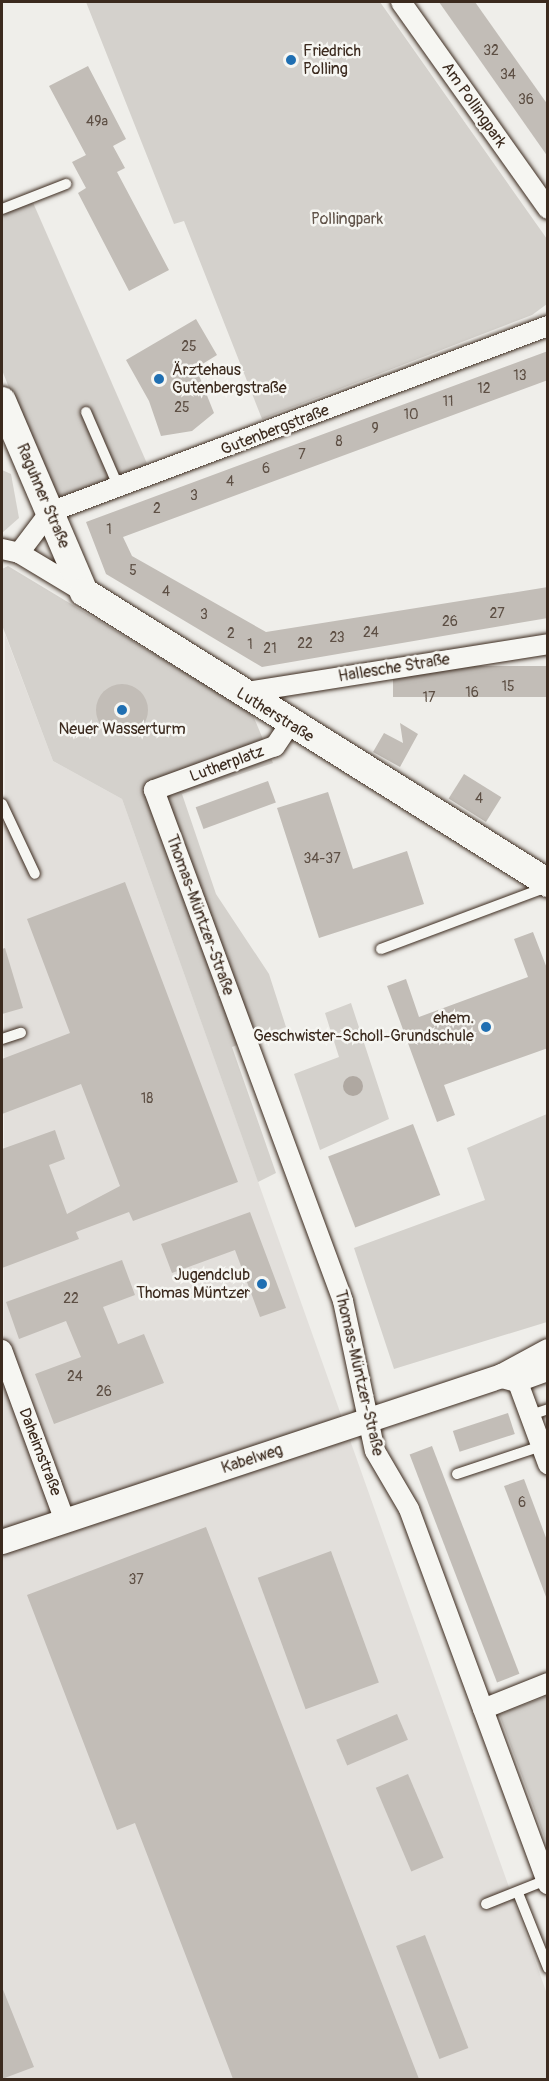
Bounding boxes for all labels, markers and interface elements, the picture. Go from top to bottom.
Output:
place label: Friedrich Polling [303,41,361,79]
house number: 32 [483,43,499,59]
marker: Friedrich Polling [284,53,298,67]
street label: Am Pollingpark [437,59,511,151]
house number: 34 [500,67,516,83]
house number: 36 [518,92,534,108]
house number: 49a [86,114,108,130]
park label: Pollingpark [311,209,383,229]
house number: 25 [181,339,197,355]
place label: Ärztehaus Gutenbergstraße [172,360,287,398]
house number: 13 [513,368,527,384]
marker: Ärztehaus Gutenbergstraße [150,370,168,388]
house number: 12 [477,381,491,397]
house number: 11 [443,394,453,410]
house number: 25 [174,400,190,416]
street label: Gutenbergstraße [218,401,332,459]
house number: 10 [403,407,419,423]
house number: 9 [371,421,379,437]
house number: 8 [335,434,343,450]
street label: Raguhner Straße [12,441,74,551]
house number: 7 [298,447,306,463]
house number: 6 [262,461,270,477]
house number: 4 [226,474,234,490]
house number: 3 [190,488,198,504]
house number: 2 [153,501,161,517]
house number: 1 [106,522,112,538]
house number: 5 [129,563,137,579]
house number: 4 [162,584,170,600]
house number: 27 [489,606,505,622]
house number: 3 [200,607,208,623]
house number: 26 [442,614,458,630]
house number: 24 [363,625,379,641]
house number: 2 [227,626,235,642]
house number: 23 [329,630,345,646]
house number: 22 [297,636,313,652]
house number: 1 [247,637,253,653]
house number: 21 [263,641,277,657]
street label: Hallesche Straße [337,650,451,686]
house number: 15 [501,679,515,695]
street label: Lutherstraße [233,684,317,746]
house number: 16 [465,685,479,701]
house number: 17 [423,690,435,706]
marker: Neuer Wasserturm [115,703,129,717]
place label: Neuer Wasserturm [58,719,186,739]
street label: Lutherplatz [187,742,267,786]
house number: 4 [475,791,483,807]
street label: Thomas-Müntzer-Straße [162,832,238,998]
house number: 34-37 [303,851,341,867]
place label: ehem. Geschwister-Scholl-Grundschule [253,1008,474,1046]
marker: ehem. Geschwister-Scholl-Grundschule [479,1020,493,1034]
house number: 18 [141,1091,153,1107]
place label: Jugendclub Thomas Müntzer [136,1265,250,1303]
marker: Jugendclub Thomas Müntzer [255,1277,269,1291]
street label: Thomas-Müntzer-Straße [331,1288,387,1458]
house number: 22 [63,1291,79,1307]
house number: 24 [67,1369,83,1385]
house number: 26 [96,1384,112,1400]
street label: Daheimstraße [14,1405,66,1499]
street label: Kabelweg [219,1440,285,1478]
house number: 6 [518,1495,526,1511]
house number: 37 [128,1572,144,1588]

